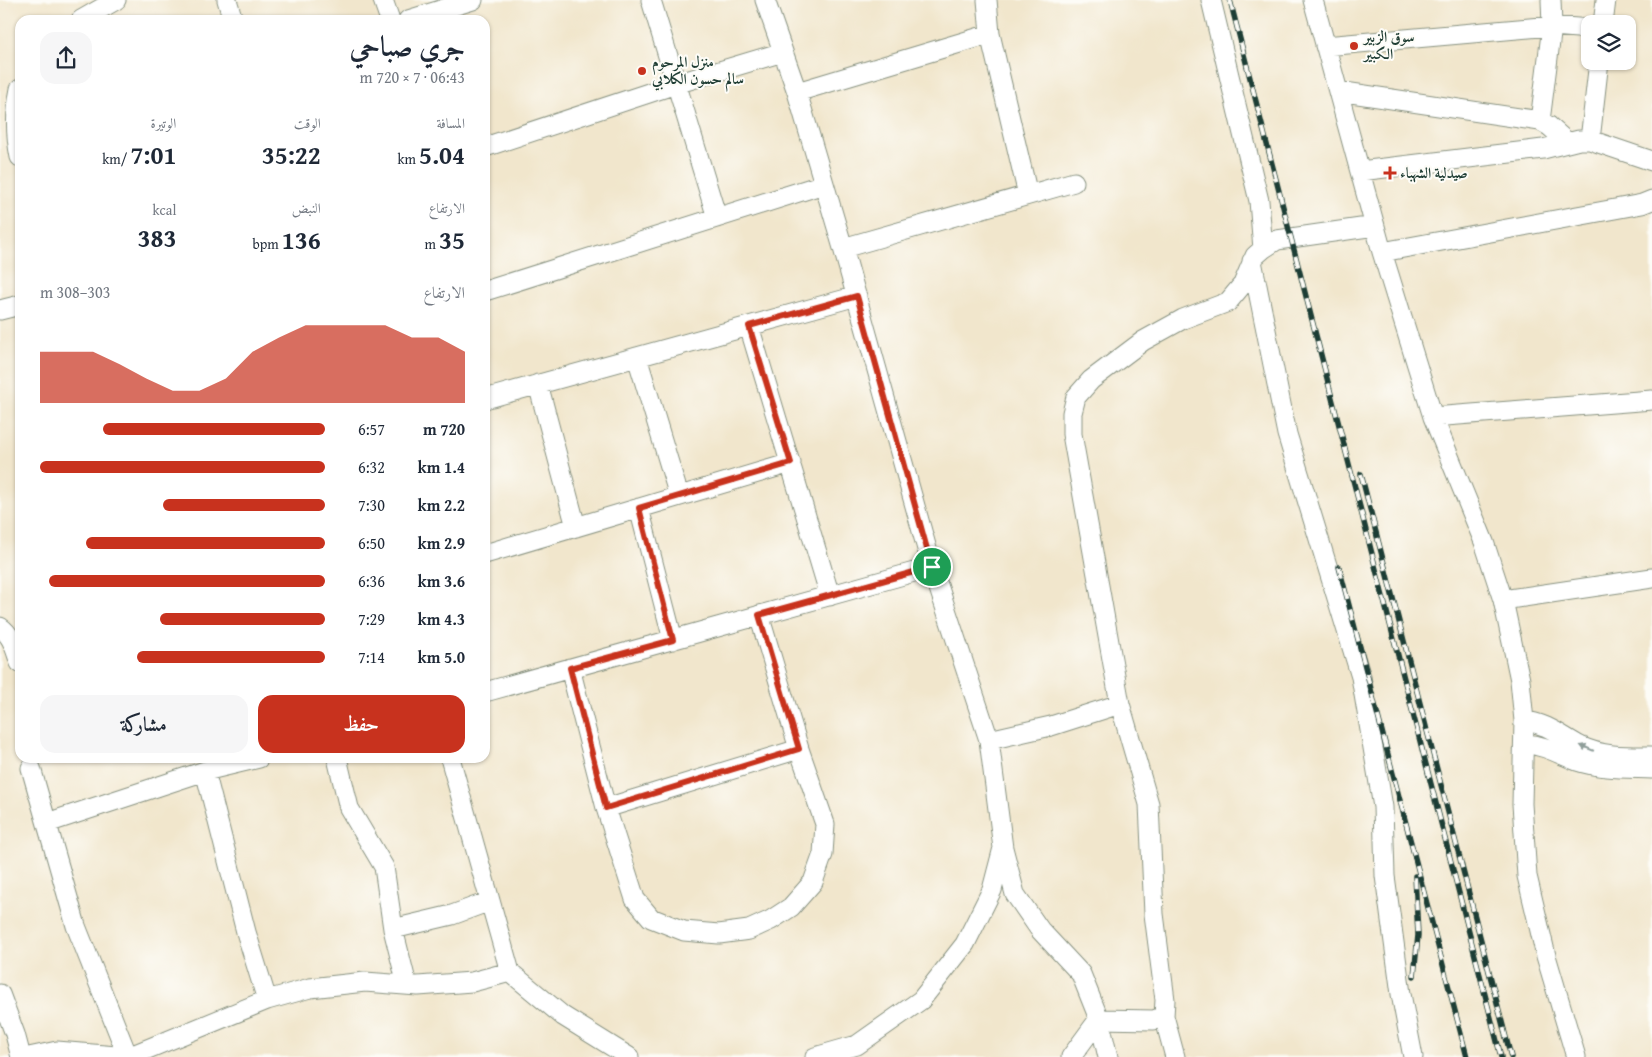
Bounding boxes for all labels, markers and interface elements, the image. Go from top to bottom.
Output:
map controls [1581,15,1636,70]
button: layers [1581,15,1636,70]
text: جري صباحي [349,25,465,66]
place label: سوق الزبير الكبير [1362,26,1415,64]
button: share [40,32,92,84]
marker: سوق الزبير الكبير [1348,40,1360,52]
place label: منزل المرحوم سالم حسون الكلابي [651,51,744,92]
text: 06:43 · 7 × 720 m [360,65,465,89]
marker: منزل المرحوم سالم حسون الكلابي [636,65,648,77]
text: الوتيرة [151,113,176,133]
text: الوقت [294,113,321,133]
text: المسافة [436,113,465,133]
text: 7:01 [130,137,176,173]
text: 35:22 [262,137,321,173]
text: 5.04 [419,137,465,173]
text: /km [102,149,130,169]
text: km [397,149,419,169]
place label: صيدلية الشهباء [1400,162,1468,183]
marker: صيدلية الشهباء [1384,167,1396,179]
text: النبض [292,198,321,218]
text: الارتفاع [429,198,465,218]
text: kcal [152,200,176,220]
text: 383 [137,220,176,256]
text: 136 [282,222,321,258]
text: 35 [439,222,465,258]
text: bpm [252,234,282,254]
text: m [425,234,439,254]
text: 303–308 m [40,280,110,304]
text: الارتفاع [423,280,465,304]
text: 6:57 [358,417,385,441]
text: 720 m [423,417,465,441]
text: 6:32 [358,455,385,479]
text: 1.4 km [418,455,465,479]
text: 7:30 [358,493,385,517]
text: 2.2 km [418,493,465,517]
text: 6:50 [358,531,385,555]
text: 2.9 km [418,531,465,555]
pin [911,546,953,588]
icon: arrive [918,553,946,581]
text: 6:36 [358,569,385,593]
text: 3.6 km [418,569,465,593]
text: 7:29 [358,607,385,631]
text: 4.3 km [418,607,465,631]
text: 7:14 [358,645,385,669]
text: 5.0 km [418,645,465,669]
button: مشاركة [40,695,248,753]
button: حفظ [258,695,465,753]
one-way arrow [1580,744,1594,752]

